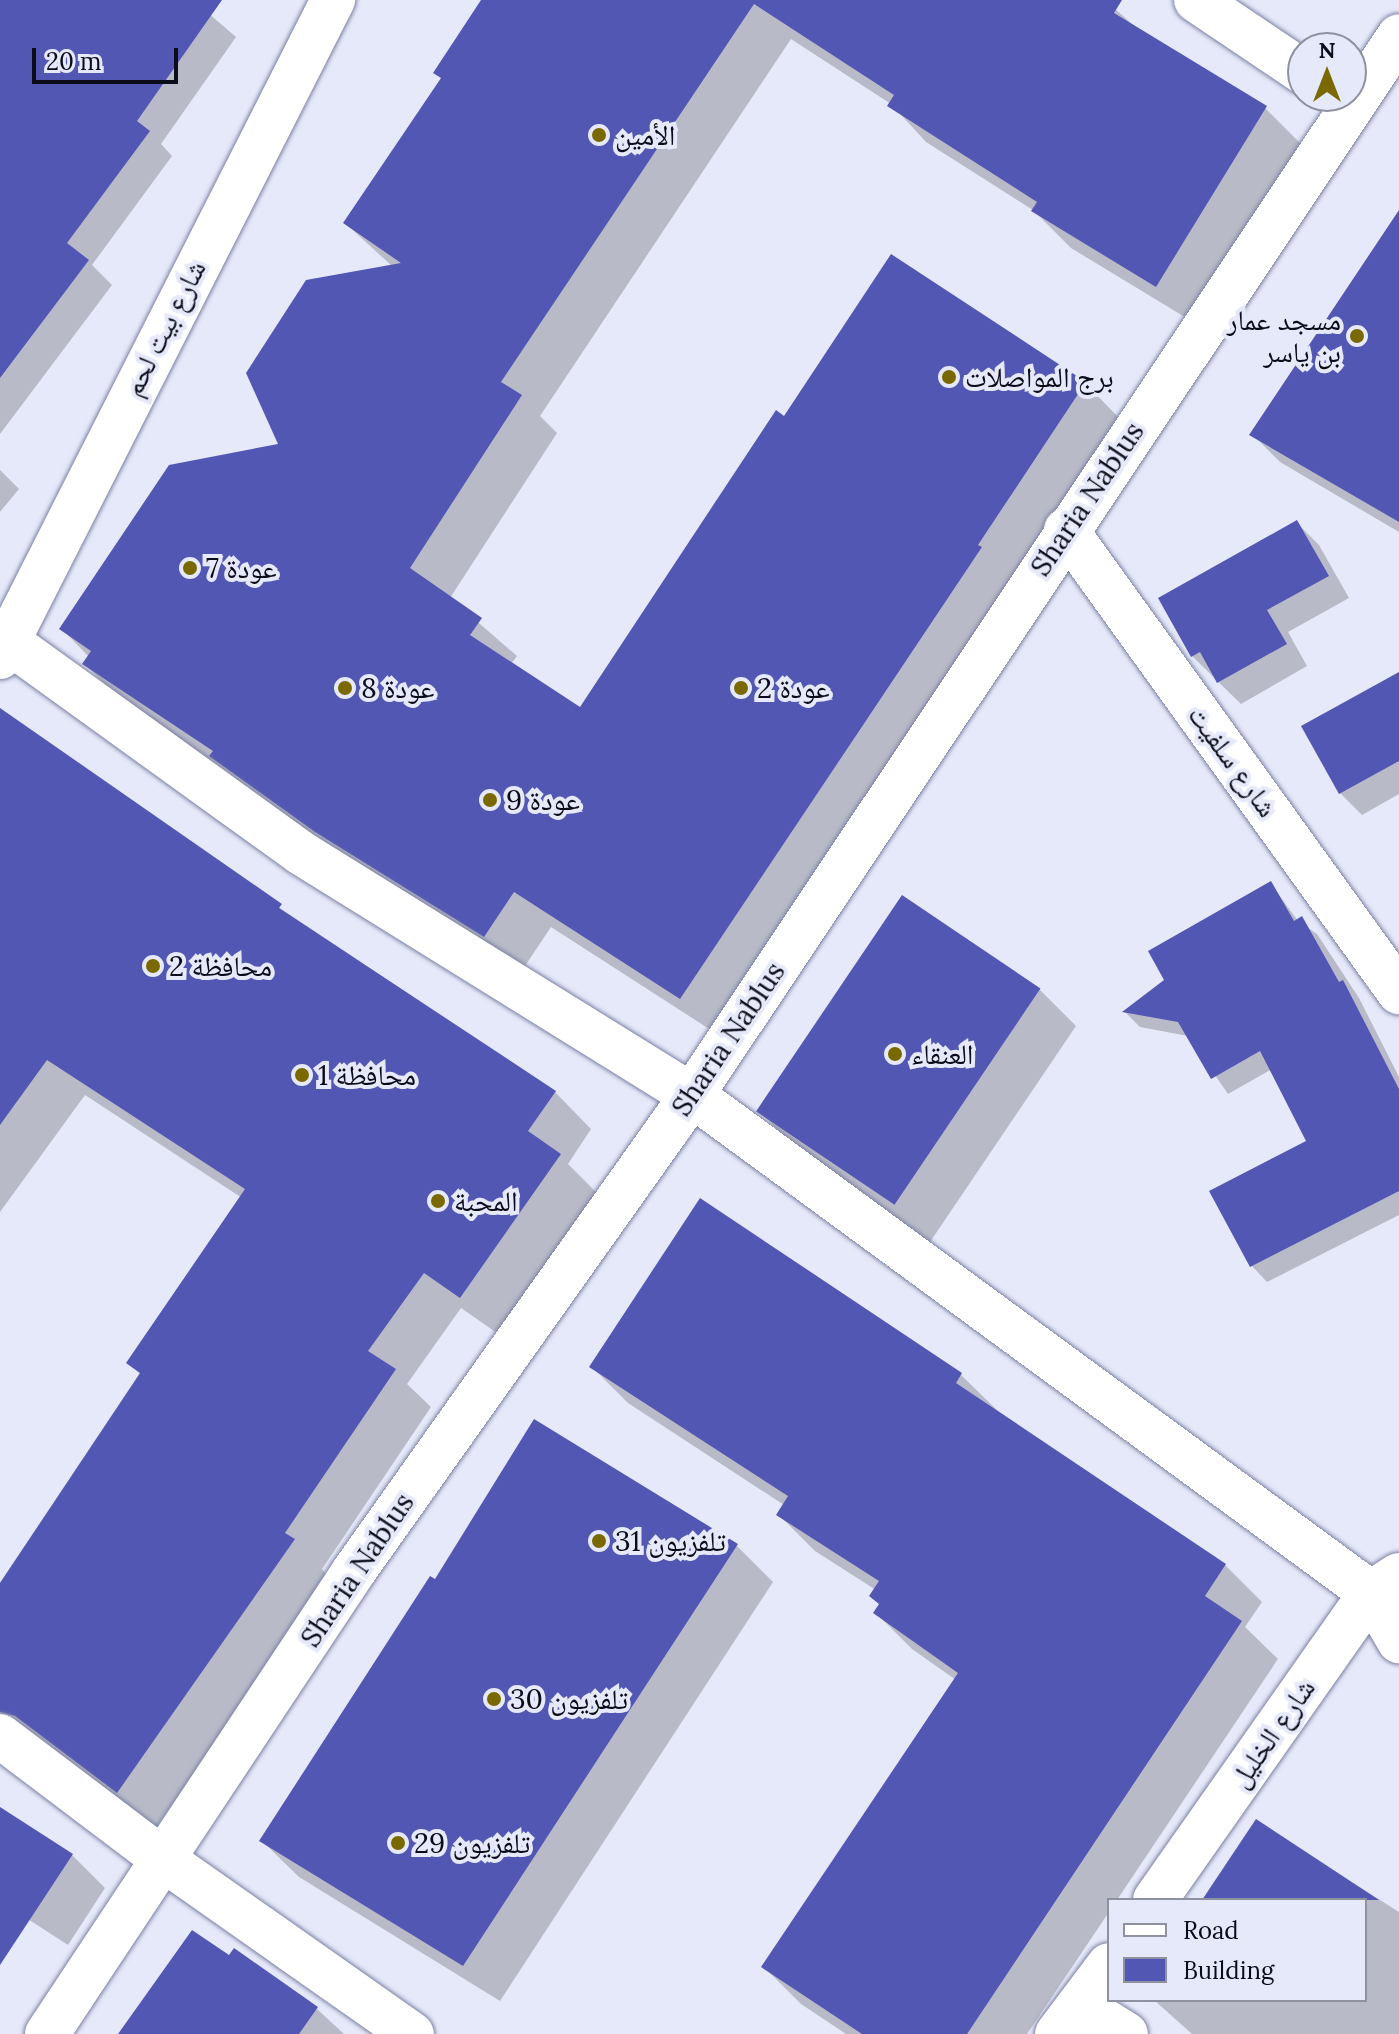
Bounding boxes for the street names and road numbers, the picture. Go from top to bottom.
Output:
street label: شارع بيت لحم [115,254,213,402]
street label: Sharia Nablus [1023,416,1151,582]
street label: شارع سلفيت [1181,699,1285,823]
street label: Sharia Nablus [664,956,792,1122]
street label: Sharia Nablus [293,1487,421,1653]
street label: شارع الخليل [1222,1672,1322,1794]

